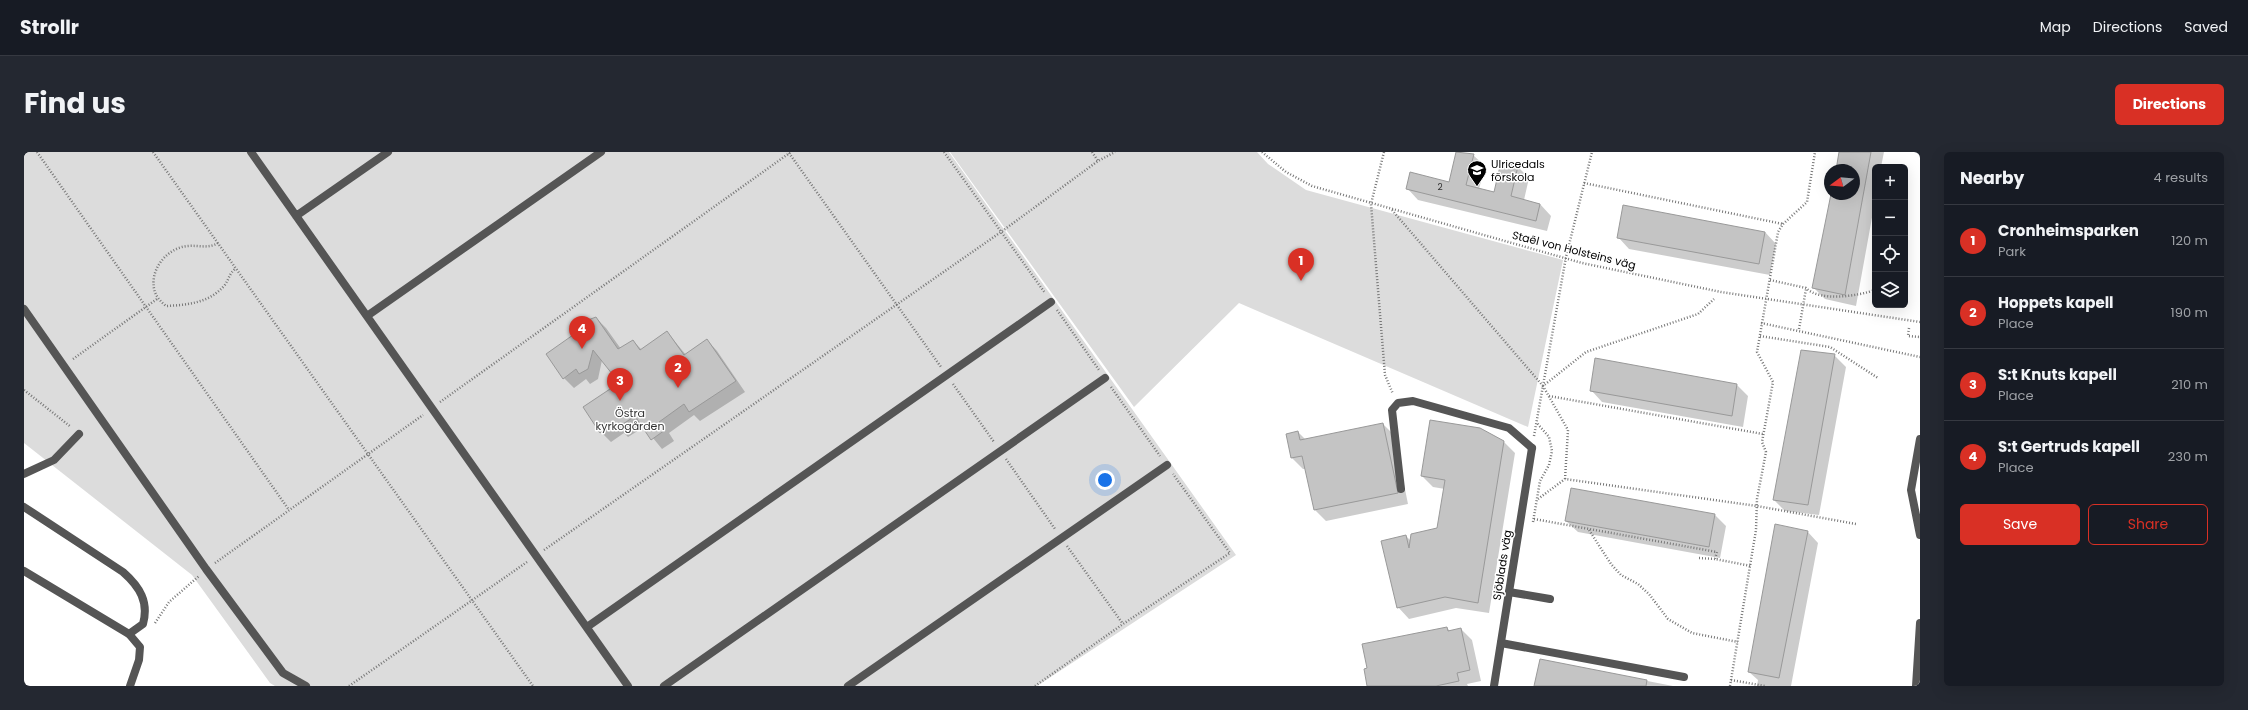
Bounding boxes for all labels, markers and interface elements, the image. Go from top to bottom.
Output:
text: Strollr [20,14,79,41]
text: Map [2040,17,2071,37]
text: Directions [2093,17,2162,37]
text: Saved [2184,17,2228,37]
text: Find us [24,84,126,123]
button: Directions [2115,84,2224,125]
place label: Ulricedals förskola [1491,156,1545,185]
school or university icon: Ulricedals förskola [1466,159,1488,187]
north arrow [1824,164,1860,200]
map controls [1872,164,1908,308]
button: + [1872,164,1908,200]
text: Nearby [1960,166,2024,190]
text: 4 results [2154,168,2208,187]
house number: 2 [1437,181,1443,193]
button: − [1872,200,1908,236]
text: Cronheimsparken [1998,220,2139,241]
street label: Staël von Holsteins väg [1510,227,1638,273]
text: 1 [1971,231,1975,250]
text: 120 m [2171,231,2208,250]
button: locate [1872,236,1908,272]
text: Park [1998,242,2026,261]
pin: 1 [1288,248,1314,281]
button: layers [1872,272,1908,308]
text: Hoppets kapell [1998,292,2114,313]
text: 2 [1969,303,1977,322]
text: 190 m [2171,303,2208,322]
text: Place [1998,314,2033,333]
pin: 4 [569,316,595,349]
pin: 2 [665,355,691,388]
text: S:t Knuts kapell [1998,364,2117,385]
pin: 3 [607,368,633,401]
text: 3 [1969,375,1977,394]
text: 210 m [2171,375,2208,394]
text: Place [1998,386,2033,405]
park label: Östra kyrkogården [596,405,664,434]
text: S:t Gertruds kapell [1998,436,2140,457]
text: 4 [1969,447,1977,466]
text: 230 m [2168,447,2208,466]
text: Place [1998,458,2033,477]
your location [1095,470,1115,490]
button: Save [1960,504,2080,545]
button: Share [2088,504,2208,545]
street label: Sjöblads väg [1489,529,1515,601]

